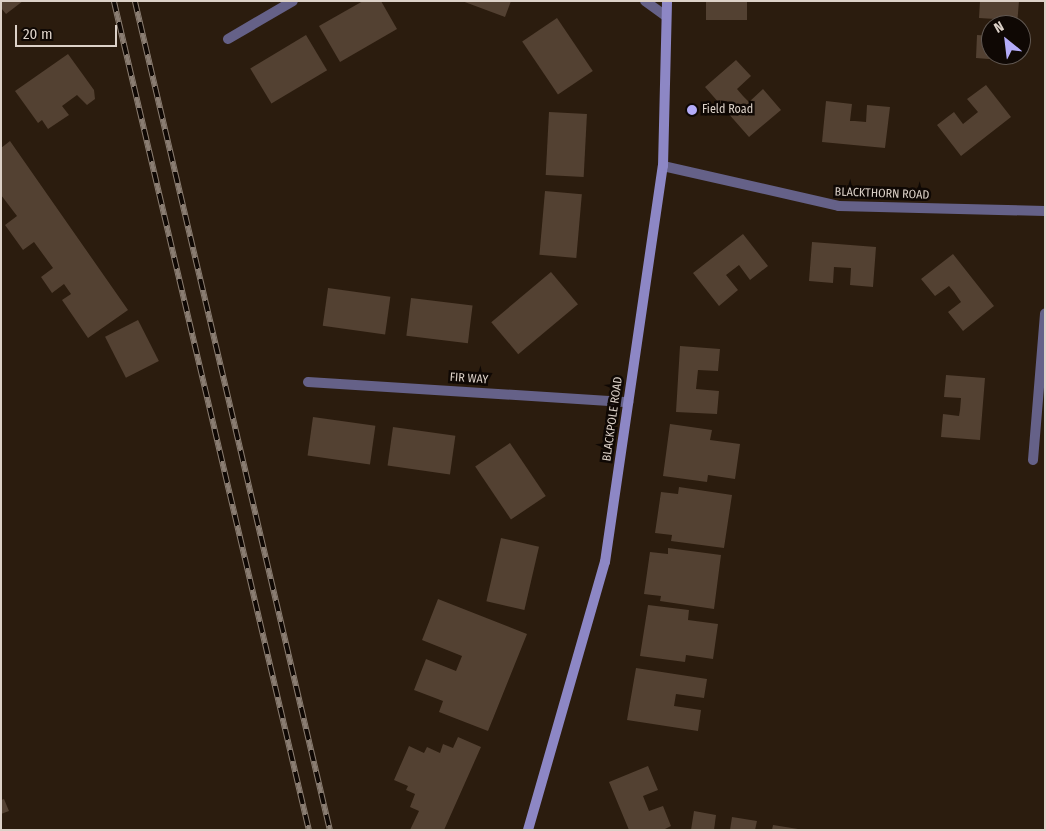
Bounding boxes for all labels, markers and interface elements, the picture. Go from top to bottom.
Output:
scale bar [18,15,120,47]
north arrow [981,15,1031,65]
text: N [991,18,1007,37]
text: 20 m [23,25,53,43]
place label: Field Road [702,103,753,117]
marker: Field Road [686,104,698,116]
street label: BLACKTHORN ROAD [834,185,930,203]
street label: FIR WAY [449,370,489,388]
street label: BLACKPOLE ROAD [600,376,626,462]

